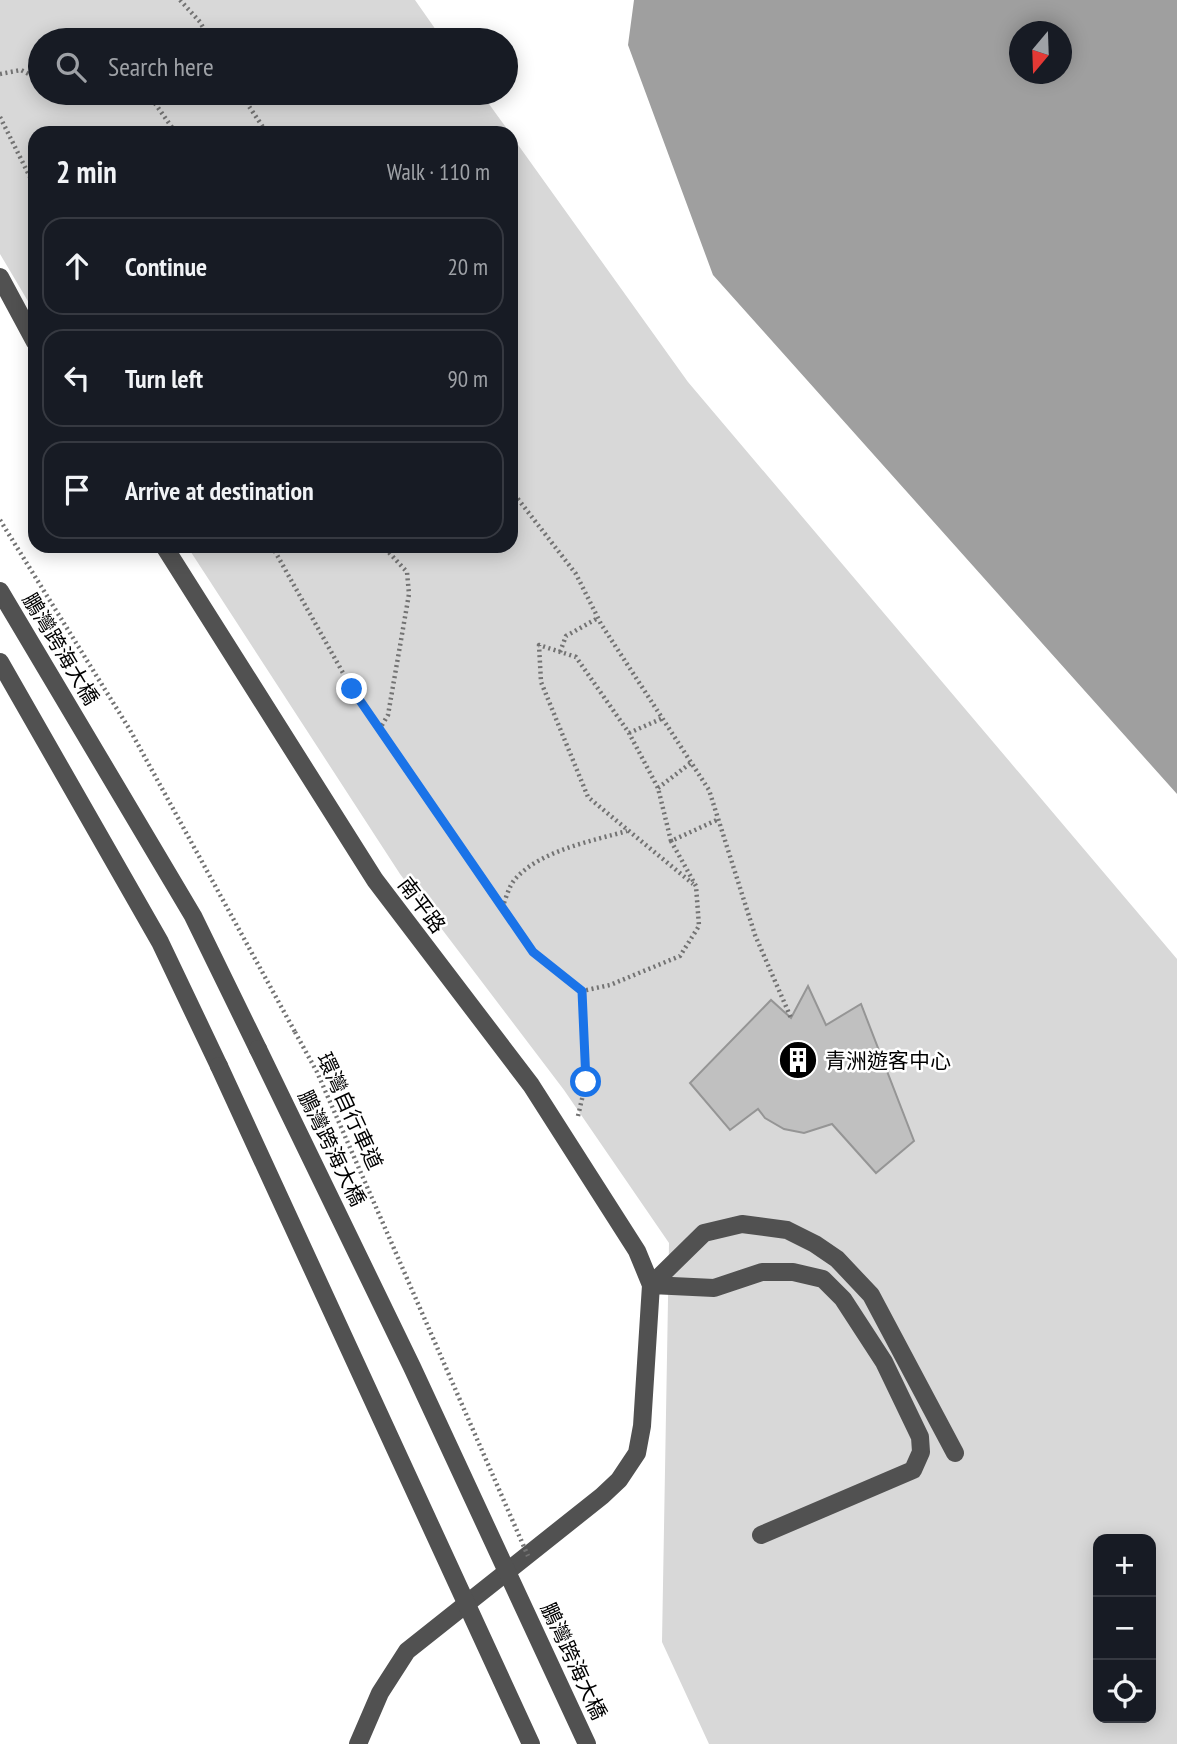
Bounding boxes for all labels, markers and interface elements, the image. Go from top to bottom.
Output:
north arrow [1009,21,1072,84]
search box [28,28,518,105]
icon: search [52,48,90,86]
text: Search here [108,50,214,83]
text: 2 min [56,152,117,191]
text: Walk · 110 m [387,157,490,186]
icon: ahead [58,247,96,285]
text: Continue [125,250,207,283]
text: 20 m [447,252,488,281]
icon: left [58,359,96,397]
text: Turn left [125,362,203,395]
text: 90 m [447,364,488,393]
icon: arrive [58,471,96,509]
text: Arrive at destination [125,474,314,507]
street label: 鵬灣跨海大橋 [17,588,105,710]
route end [336,673,367,704]
street label: 南平路 [392,872,452,938]
building icon: 青洲遊客中心 [777,1039,819,1081]
place label: 青洲遊客中心 [825,1047,951,1074]
street label: 環灣自行車道 [311,1048,389,1174]
route start [570,1066,601,1097]
street label: 鵬灣跨海大橋 [292,1085,372,1211]
map controls [1093,1534,1156,1723]
button: + [1093,1534,1156,1597]
button: − [1093,1597,1156,1660]
street label: 鵬灣跨海大橋 [535,1598,613,1724]
button: locate [1093,1660,1156,1723]

